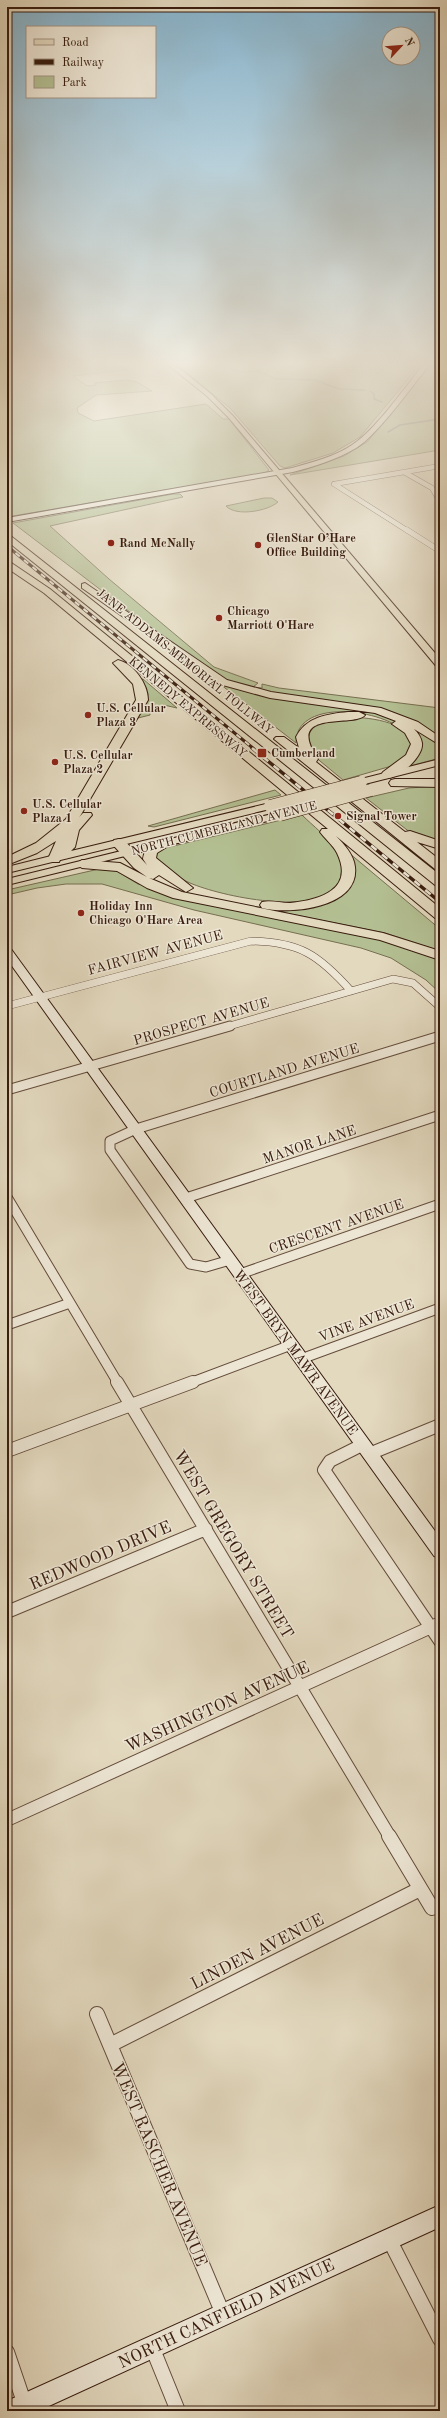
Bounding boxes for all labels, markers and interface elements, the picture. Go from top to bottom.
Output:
legend [26,26,156,98]
north arrow [381,26,421,66]
text: N [402,36,416,49]
text: Road [62,37,89,49]
text: Railway [62,57,105,69]
text: Park [62,77,87,89]
place label: GlenStar O’Hare Office Building [266,533,356,559]
marker: Rand McNally [106,538,116,548]
place label: Rand McNally [119,538,196,550]
marker: GlenStar O’Hare Office Building [253,540,263,550]
street label: JANE ADDAMS MEMORIAL TOLLWAY [94,587,275,737]
place label: Chicago Marriott O'Hare [227,606,315,632]
marker: Chicago Marriott O'Hare [214,613,224,623]
street label: KENNEDY EXPRESSWAY [126,655,249,761]
place label: U.S. Cellular Plaza 3 [96,703,166,729]
marker: U.S. Cellular Plaza 3 [83,710,93,720]
marker: Cumberland [256,747,268,759]
place label: Cumberland [271,748,336,760]
place label: U.S. Cellular Plaza 2 [63,750,133,776]
marker: U.S. Cellular Plaza 2 [50,757,60,767]
place label: U.S. Cellular Plaza 1 [32,799,102,825]
street label: NORTH CUMBERLAND AVENUE [130,800,318,858]
marker: U.S. Cellular Plaza 1 [19,806,29,816]
marker: Signal Tower [333,811,343,821]
place label: Signal Tower [346,811,417,823]
place label: Holiday Inn Chicago O'Hare Area [89,901,203,927]
marker: Holiday Inn Chicago O'Hare Area [76,908,86,918]
street label: FAIRVIEW AVENUE [86,928,224,978]
street label: PROSPECT AVENUE [132,996,271,1048]
street label: COURTLAND AVENUE [208,1042,361,1100]
street label: MANOR LANE [261,1123,358,1167]
street label: CRESCENT AVENUE [267,1197,406,1257]
street label: WEST BRYN MAWR AVENUE [231,1267,360,1438]
street label: VINE AVENUE [317,1297,416,1345]
street label: WEST GREGORY STREET [170,1448,296,1642]
street label: REDWOOD DRIVE [27,1519,174,1594]
street label: WASHINGTON AVENUE [123,1659,312,1756]
street label: LINDEN AVENUE [188,1911,327,1993]
street label: WEST RASCHER AVENUE [108,2060,209,2269]
street label: NORTH CANFIELD AVENUE [116,2257,337,2372]

